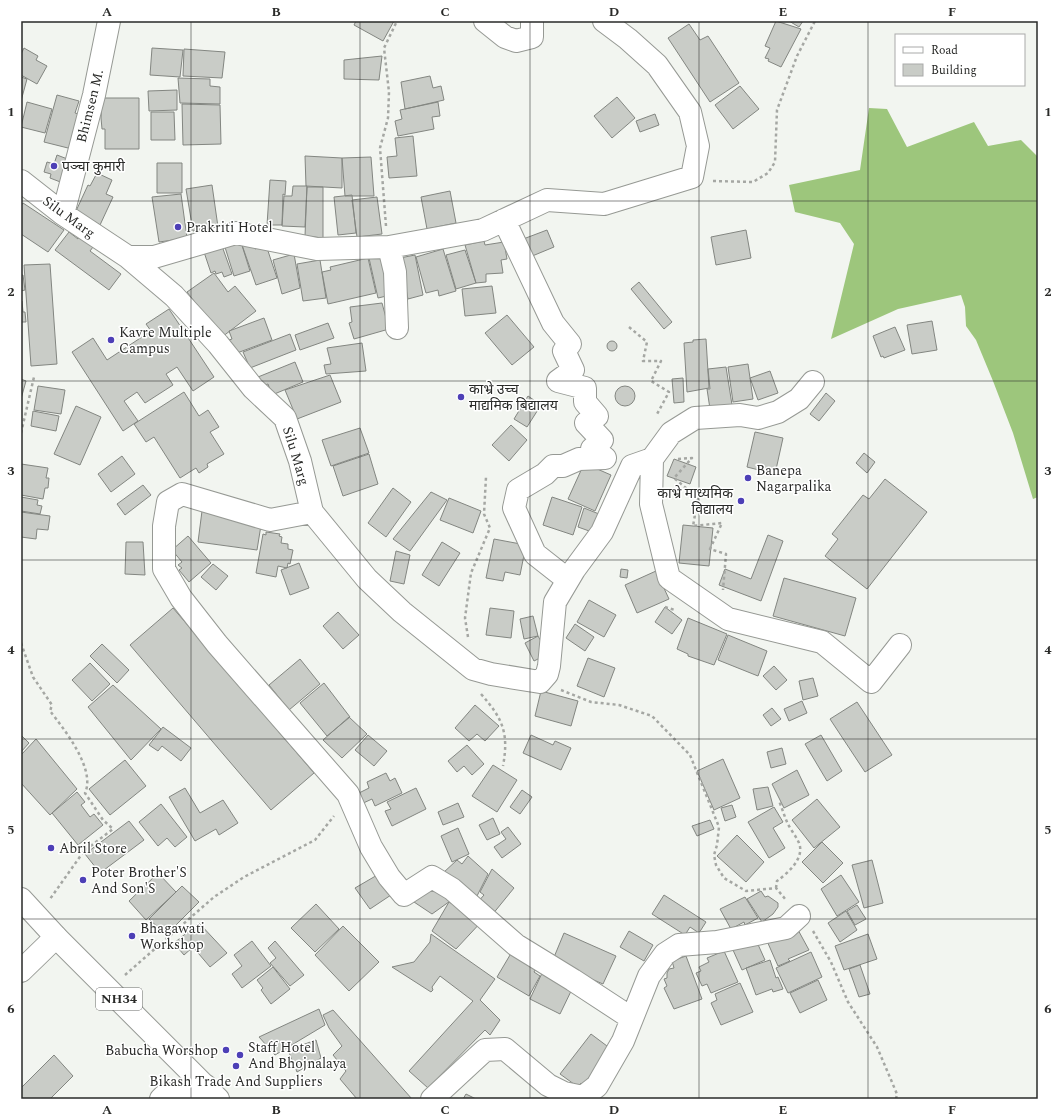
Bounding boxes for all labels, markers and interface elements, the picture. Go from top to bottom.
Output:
text: A [102,2,112,22]
text: B [271,2,281,22]
text: C [440,2,450,22]
text: D [609,2,619,22]
text: E [779,2,788,22]
text: F [948,2,956,22]
legend [895,34,1025,86]
text: Road [931,41,958,60]
text: Building [931,61,977,80]
street label: Bhimsen M. [71,67,109,145]
text: 1 [7,102,15,122]
text: 1 [1044,102,1052,122]
place label: पञ्चा कुमारी [62,156,125,177]
marker: पञ्चा कुमारी [49,161,59,171]
street label: Silu Marg [38,191,100,243]
place label: Prakriti Hotel [186,217,273,238]
marker: Prakriti Hotel [173,222,183,232]
text: 2 [7,282,15,302]
text: 2 [1044,282,1052,302]
place label: Kavre Multiple Campus [119,322,212,359]
marker: Kavre Multiple Campus [106,335,116,345]
place label: काभ्रे उच्च माद्यमिक बिद्यालय [469,379,559,416]
marker: काभ्रे उच्च माद्यमिक बिद्यालय [456,392,466,402]
street label: Silu Marg [277,424,315,488]
place label: Banepa Nagarpalika [756,460,832,497]
text: 3 [7,461,15,481]
text: 3 [1044,461,1052,481]
marker: Banepa Nagarpalika [743,473,753,483]
place label: काभ्रे माध्यमिक विद्यालय [657,483,734,520]
marker: काभ्रे माध्यमिक विद्यालय [736,496,746,506]
text: 4 [7,640,15,660]
text: 4 [1044,640,1052,660]
text: 5 [7,820,15,840]
text: 5 [1044,820,1052,840]
place label: Abril Store [59,838,127,859]
marker: Abril Store [46,843,56,853]
place label: Poter Brother'S And Son'S [91,862,187,899]
marker: Poter Brother'S And Son'S [78,875,88,885]
place label: Bhagawati Workshop [140,918,205,955]
marker: Bhagawati Workshop [127,931,137,941]
road number: NH34 [96,988,142,1010]
text: 6 [7,999,15,1019]
text: 6 [1044,999,1052,1019]
place label: Staff Hotel And Bhojnalaya [248,1037,347,1074]
place label: Babucha Worshop [105,1040,218,1061]
marker: Babucha Worshop [221,1045,231,1055]
marker: Staff Hotel And Bhojnalaya [235,1050,245,1060]
marker: Bikash Trade And Suppliers [231,1061,241,1071]
place label: Bikash Trade And Suppliers [149,1071,323,1092]
text: A [102,1100,112,1120]
text: B [271,1100,281,1120]
text: C [440,1100,450,1120]
text: D [609,1100,619,1120]
text: E [779,1100,788,1120]
text: F [948,1100,956,1120]

